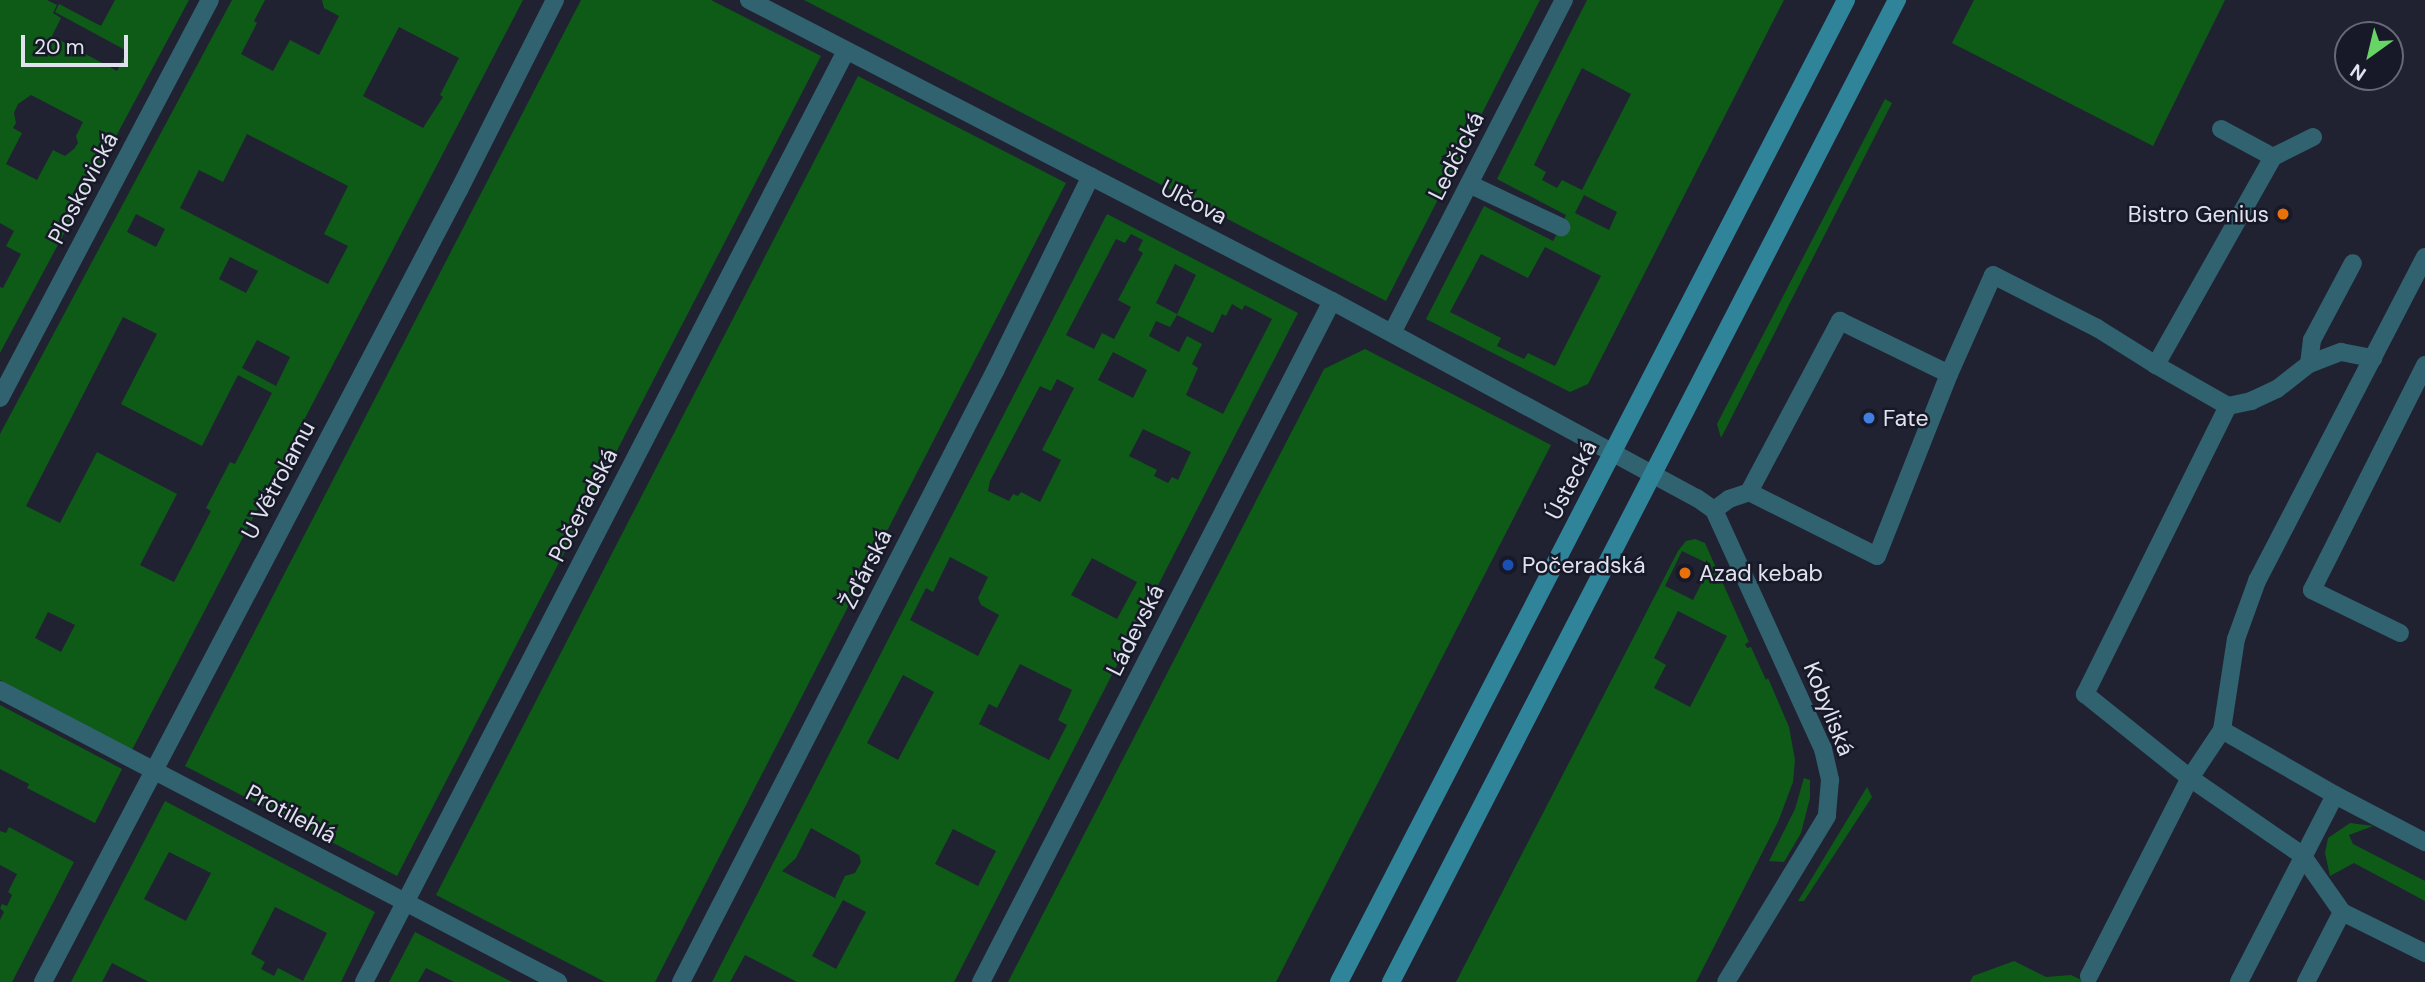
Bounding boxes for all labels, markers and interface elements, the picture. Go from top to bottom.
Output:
scale bar [24,21,131,65]
north arrow [2334,21,2404,91]
text: 20 m [34,33,85,61]
text: N [2345,58,2371,86]
street label: Ledčická [1422,107,1490,205]
street label: Ploskovická [42,128,124,248]
street label: Ulčova [1156,174,1232,230]
place label: Bistro Genius [2128,200,2269,228]
marker: Bistro Genius [2275,206,2291,222]
place label: Fate [1883,404,1928,432]
marker: Fate [1861,410,1877,426]
street label: U Větrolamu [235,416,321,544]
street label: Ústecká [1539,436,1603,524]
street label: Počeradská [543,444,623,566]
street label: Žďárská [834,525,898,613]
place label: Počeradská [1522,551,1646,579]
marker: Počeradská [1500,557,1516,573]
place label: Azad kebab [1699,559,1823,587]
marker: Azad kebab [1677,565,1693,581]
street label: Ládevská [1100,580,1170,680]
street label: Kobyliská [1798,658,1860,760]
street label: Protilehlá [241,779,341,849]

